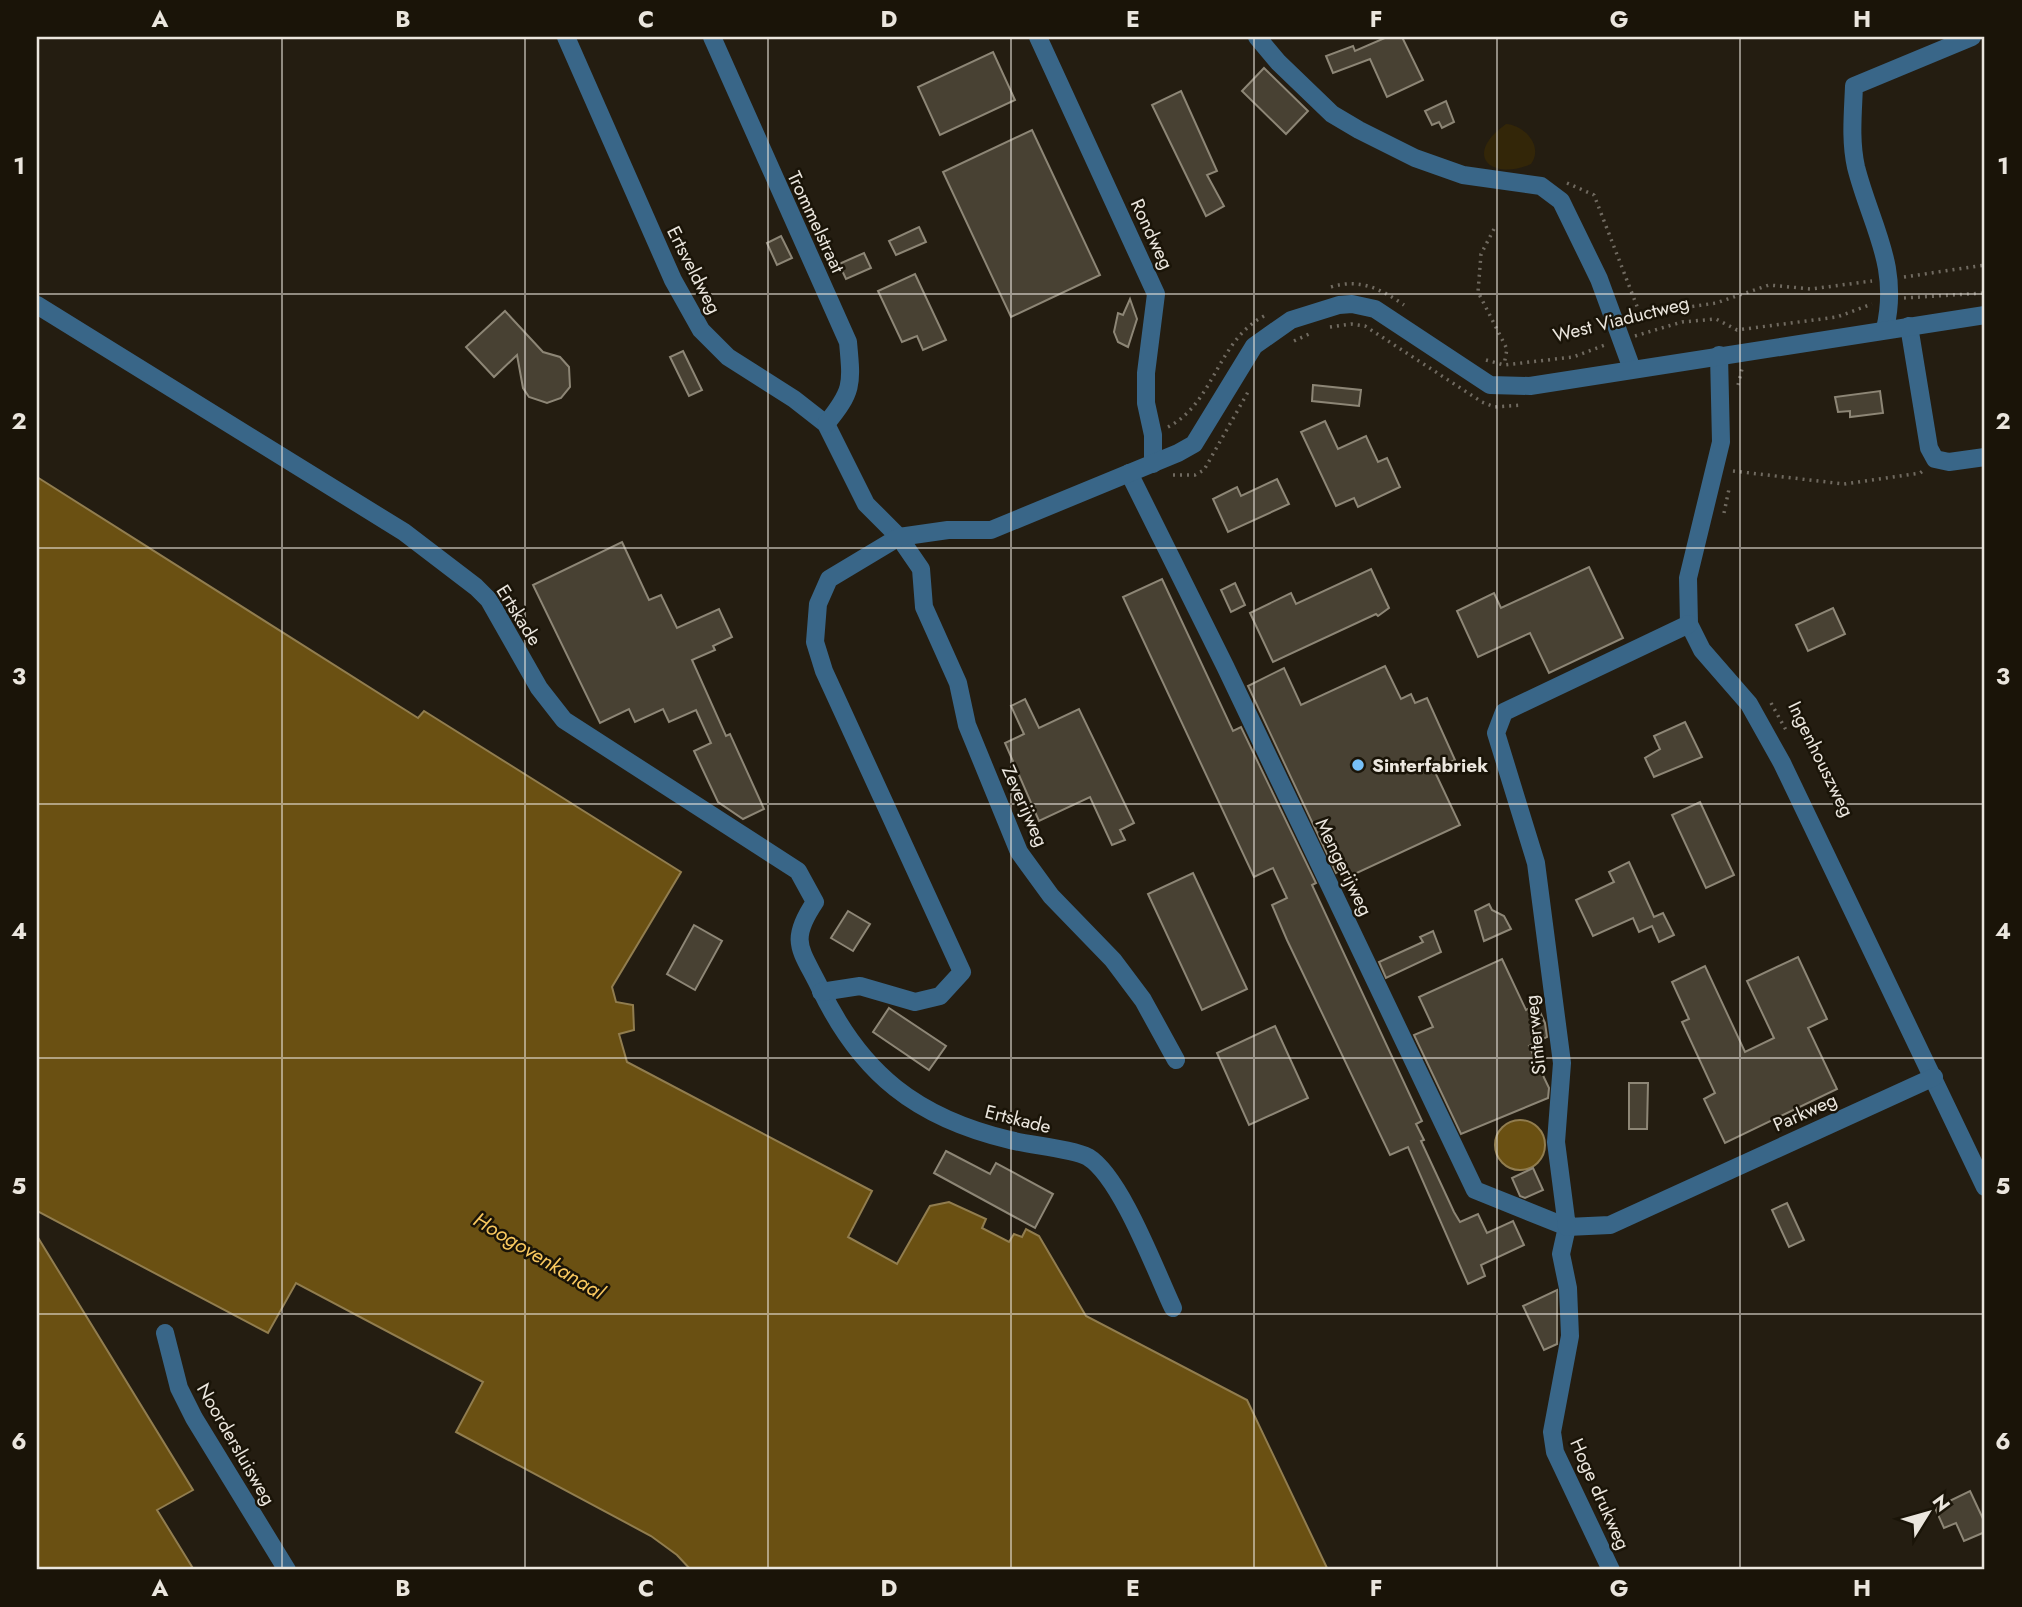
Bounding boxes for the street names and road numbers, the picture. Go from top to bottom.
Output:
street label: Trommelstraat [781,167,852,278]
street label: Rondweg [1124,194,1180,274]
street label: Ertsveldweg [660,221,728,319]
street label: West Viaductweg [1550,289,1692,349]
street label: Ertskade [490,579,548,651]
street label: Ingenhouszweg [1781,697,1861,821]
street label: Zeverijweg [995,761,1055,851]
street label: Mengerijweg [1309,814,1379,920]
street label: Sinterweg [1517,994,1553,1076]
street label: Parkweg [1769,1086,1841,1138]
street label: Ertskade [982,1098,1054,1140]
street label: Noordersluisweg [190,1378,282,1510]
street label: Hoge drukweg [1563,1434,1637,1554]

